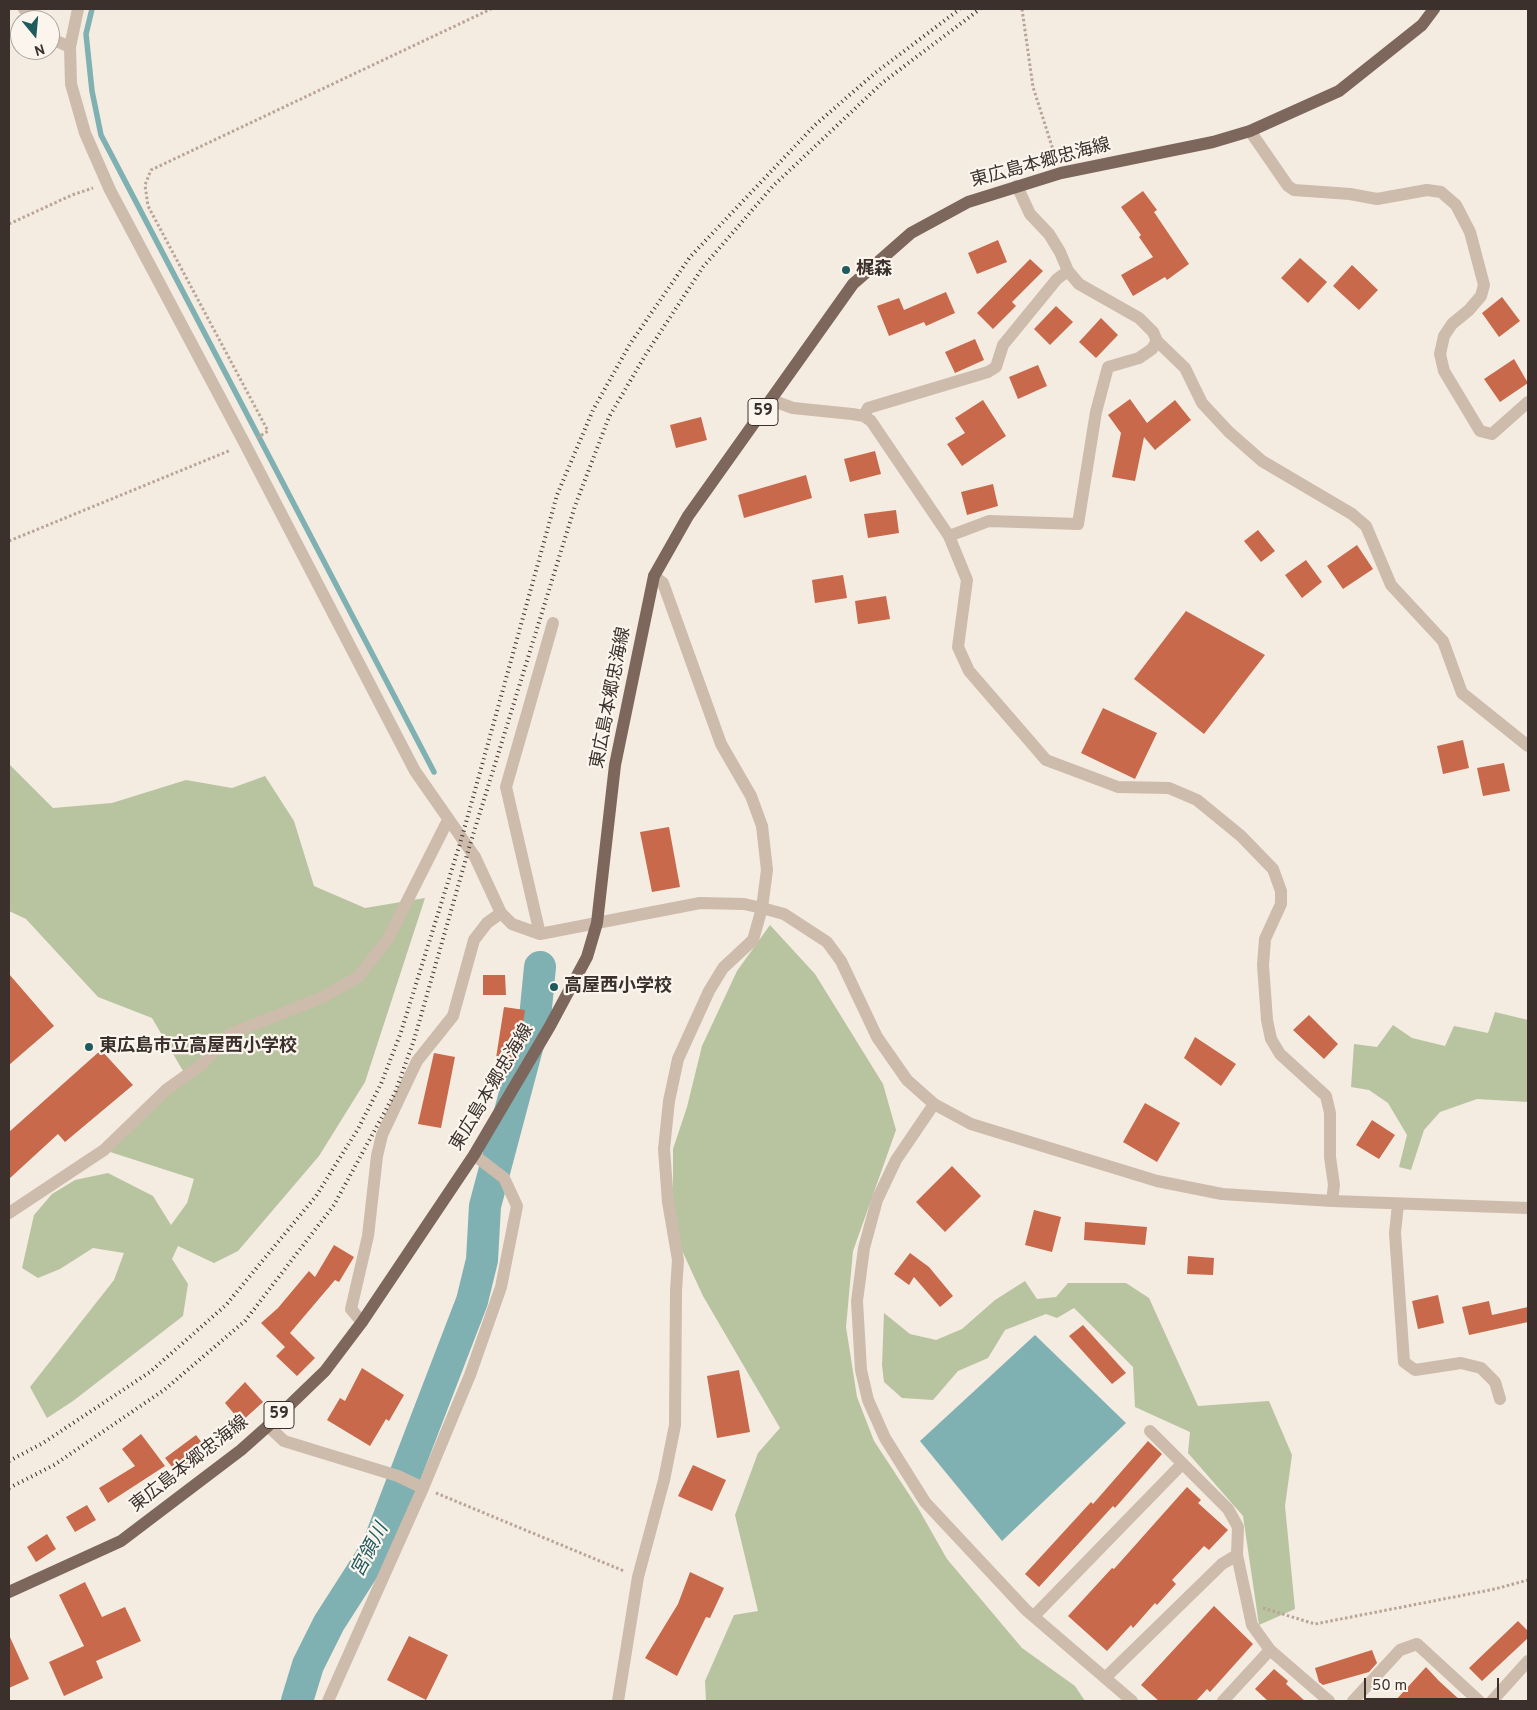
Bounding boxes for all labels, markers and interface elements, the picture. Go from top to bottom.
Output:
north arrow [10,10,60,60]
text: N [32,39,47,58]
street label: 東広島本郷忠海線 [969,135,1113,193]
place label: 梶森 [856,259,892,281]
marker: 梶森 [840,264,852,276]
road number: 59 [748,398,778,426]
street label: 東広島本郷忠海線 [588,625,636,771]
place label: 高屋西小学校 [564,976,672,998]
marker: 高屋西小学校 [548,981,560,993]
street label: 東広島本郷忠海線 [447,1021,539,1155]
place label: 東広島市立高屋西小学校 [99,1036,297,1058]
marker: 東広島市立高屋西小学校 [83,1041,95,1053]
road number: 59 [264,1402,294,1428]
street label: 東広島本郷忠海線 [127,1412,253,1518]
water label: 宮領川 [348,1520,394,1582]
scale bar [1367,1668,1502,1700]
text: 50 m [1372,1677,1407,1696]

